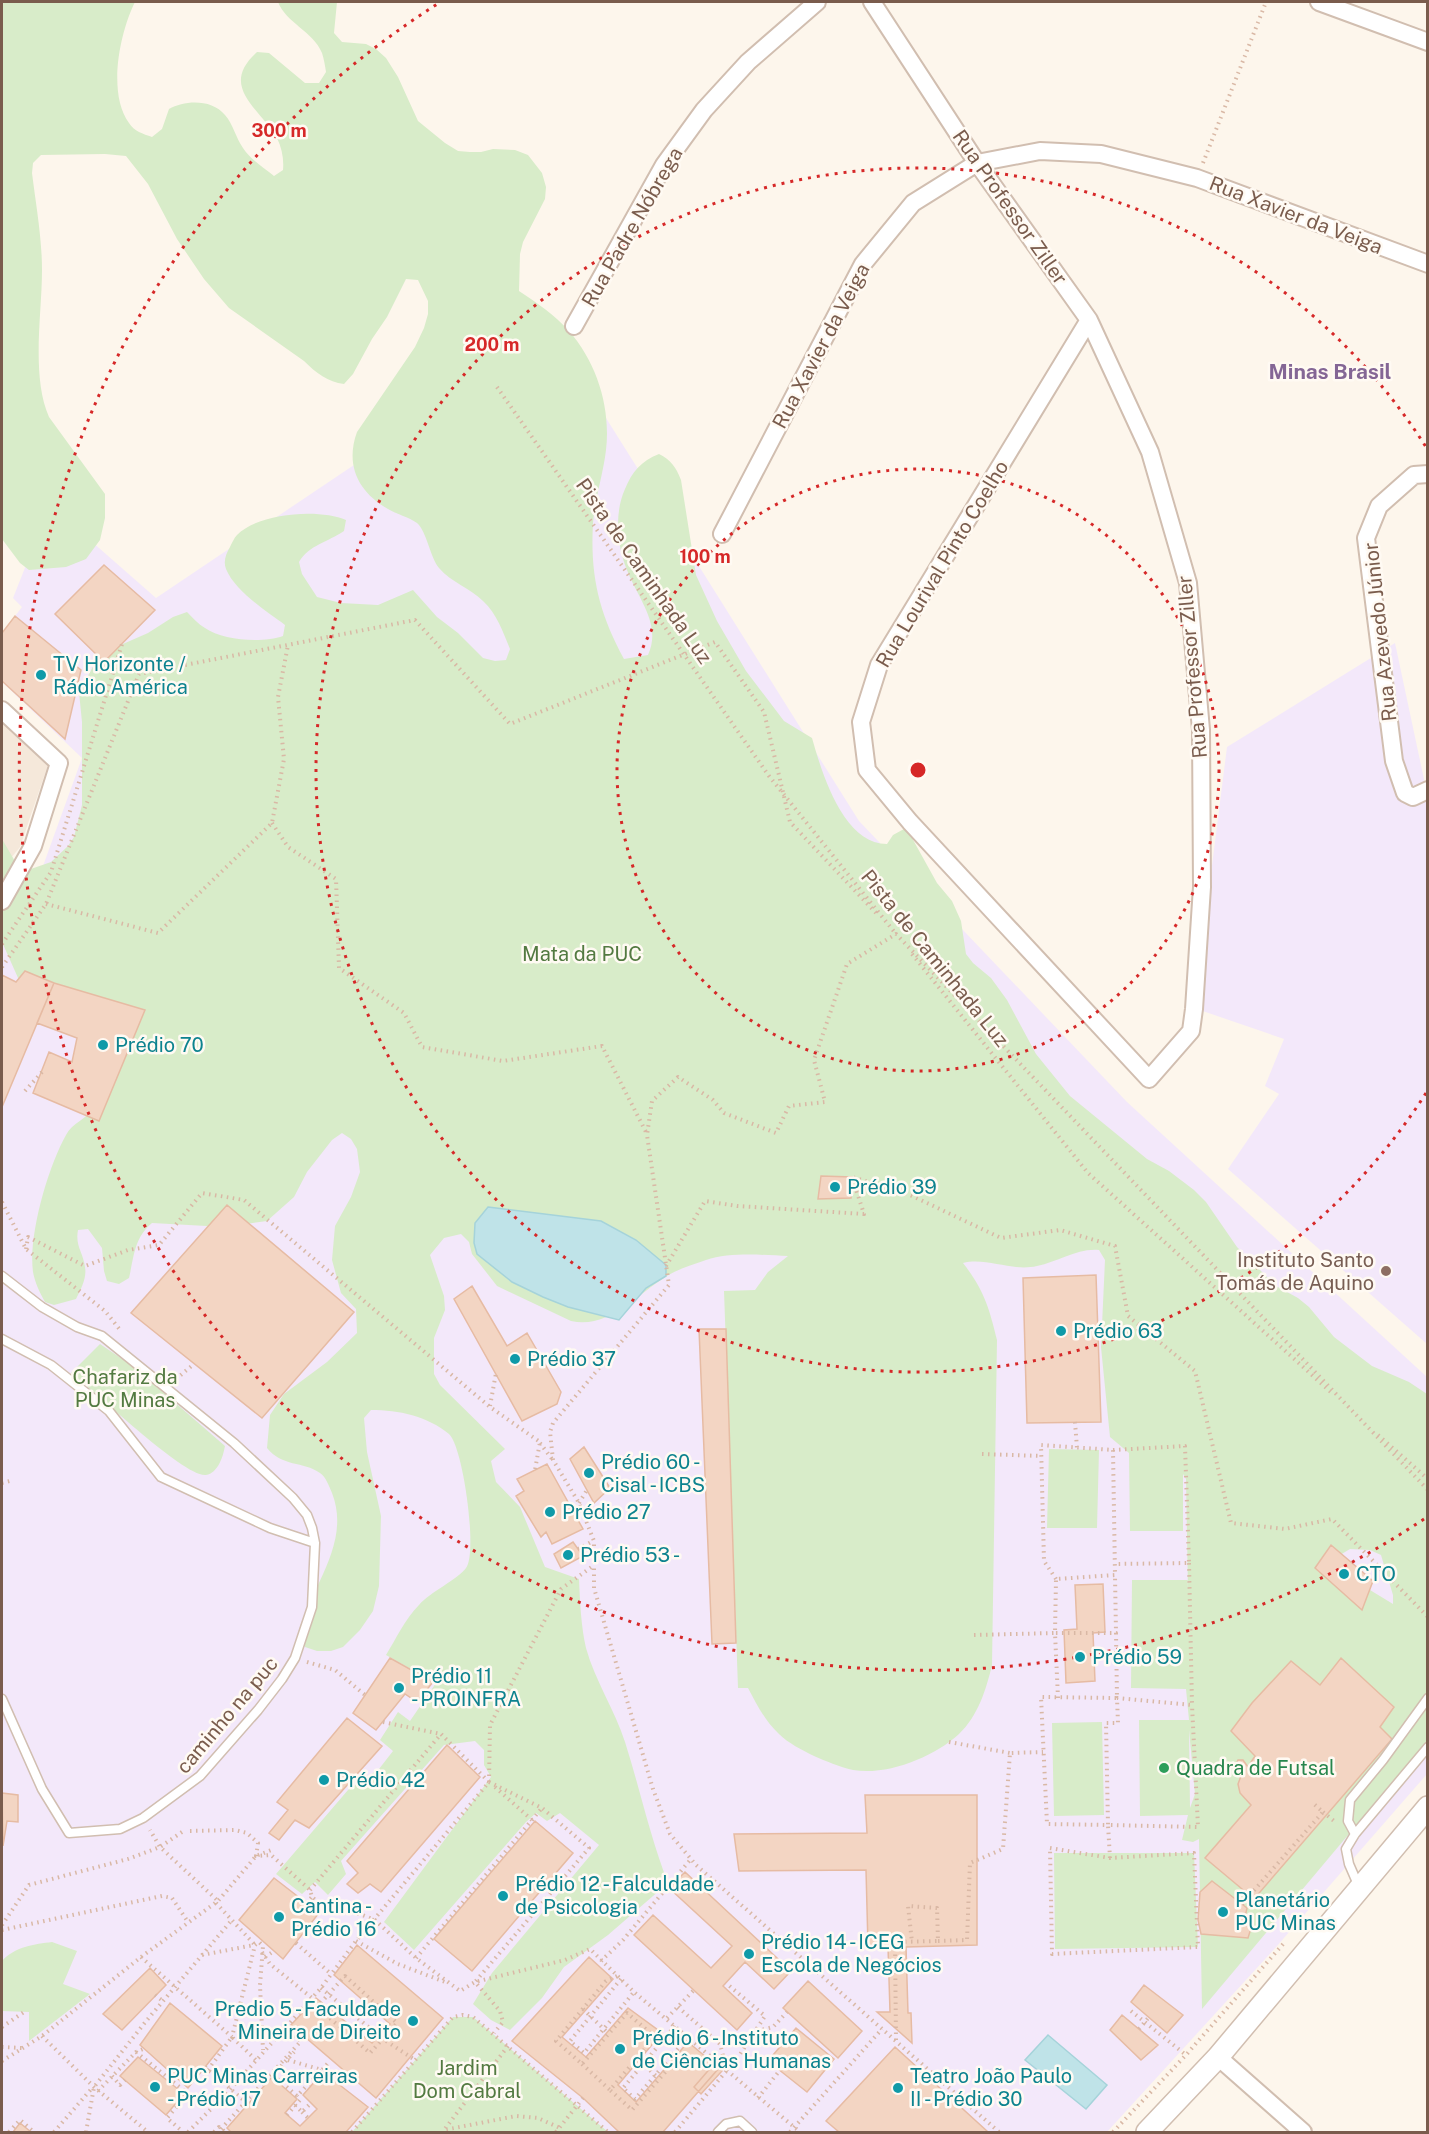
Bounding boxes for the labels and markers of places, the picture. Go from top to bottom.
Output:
place label: TV Horizonte / Rádio América [53,652,188,699]
marker: TV Horizonte / Rádio América [34,668,48,682]
centre of rings [908,760,928,780]
place label: Prédio 70 [115,1033,204,1057]
marker: Prédio 70 [96,1038,110,1052]
place label: Prédio 39 [847,1175,937,1199]
marker: Prédio 39 [828,1180,842,1194]
place label: Instituto Santo Tomás de Aquino [1216,1248,1374,1295]
marker: Instituto Santo Tomás de Aquino [1379,1264,1393,1278]
place label: Prédio 63 [1073,1319,1163,1343]
marker: Prédio 63 [1054,1324,1068,1338]
place label: Prédio 37 [527,1347,616,1371]
marker: Prédio 37 [508,1352,522,1366]
place label: Prédio 60 - Cisal - ICBS [601,1450,705,1497]
marker: Prédio 60 - Cisal - ICBS [582,1466,596,1480]
place label: Prédio 27 [562,1500,651,1524]
marker: Prédio 27 [543,1505,557,1519]
place label: Prédio 53 - [580,1543,680,1567]
marker: Prédio 53 - [561,1548,575,1562]
place label: CTO [1356,1562,1396,1586]
marker: CTO [1337,1567,1351,1581]
place label: Prédio 59 [1092,1645,1182,1669]
marker: Prédio 59 [1073,1650,1087,1664]
place label: Prédio 11 - PROINFRA [411,1664,521,1711]
marker: Prédio 11 - PROINFRA [392,1681,406,1695]
place label: Quadra de Futsal [1176,1756,1335,1780]
marker: Quadra de Futsal [1157,1761,1171,1775]
place label: Prédio 42 [336,1768,425,1792]
marker: Prédio 42 [317,1773,331,1787]
place label: Prédio 12 - Falculdade de Psicologia [515,1872,714,1919]
place label: Planetário PUC Minas [1235,1888,1336,1935]
marker: Prédio 12 - Falculdade de Psicologia [496,1889,510,1903]
place label: Cantina - Prédio 16 [291,1894,376,1941]
marker: Planetário PUC Minas [1216,1905,1230,1919]
marker: Cantina - Prédio 16 [272,1910,286,1924]
place label: Prédio 14 - ICEG Escola de Negócios [761,1930,942,1977]
marker: Prédio 14 - ICEG Escola de Negócios [742,1947,756,1961]
place label: Predio 5 - Faculdade Mineira de Direito [215,1997,401,2044]
marker: Predio 5 - Faculdade Mineira de Direito [406,2014,420,2028]
place label: Prédio 6 - Instituto de Ciências Humanas [632,2026,831,2073]
marker: Prédio 6 - Instituto de Ciências Humanas [613,2042,627,2056]
place label: PUC Minas Carreiras - Prédio 17 [167,2064,358,2111]
place label: Teatro João Paulo II - Prédio 30 [910,2064,1072,2111]
marker: PUC Minas Carreiras - Prédio 17 [148,2080,162,2094]
marker: Teatro João Paulo II - Prédio 30 [891,2081,905,2095]

